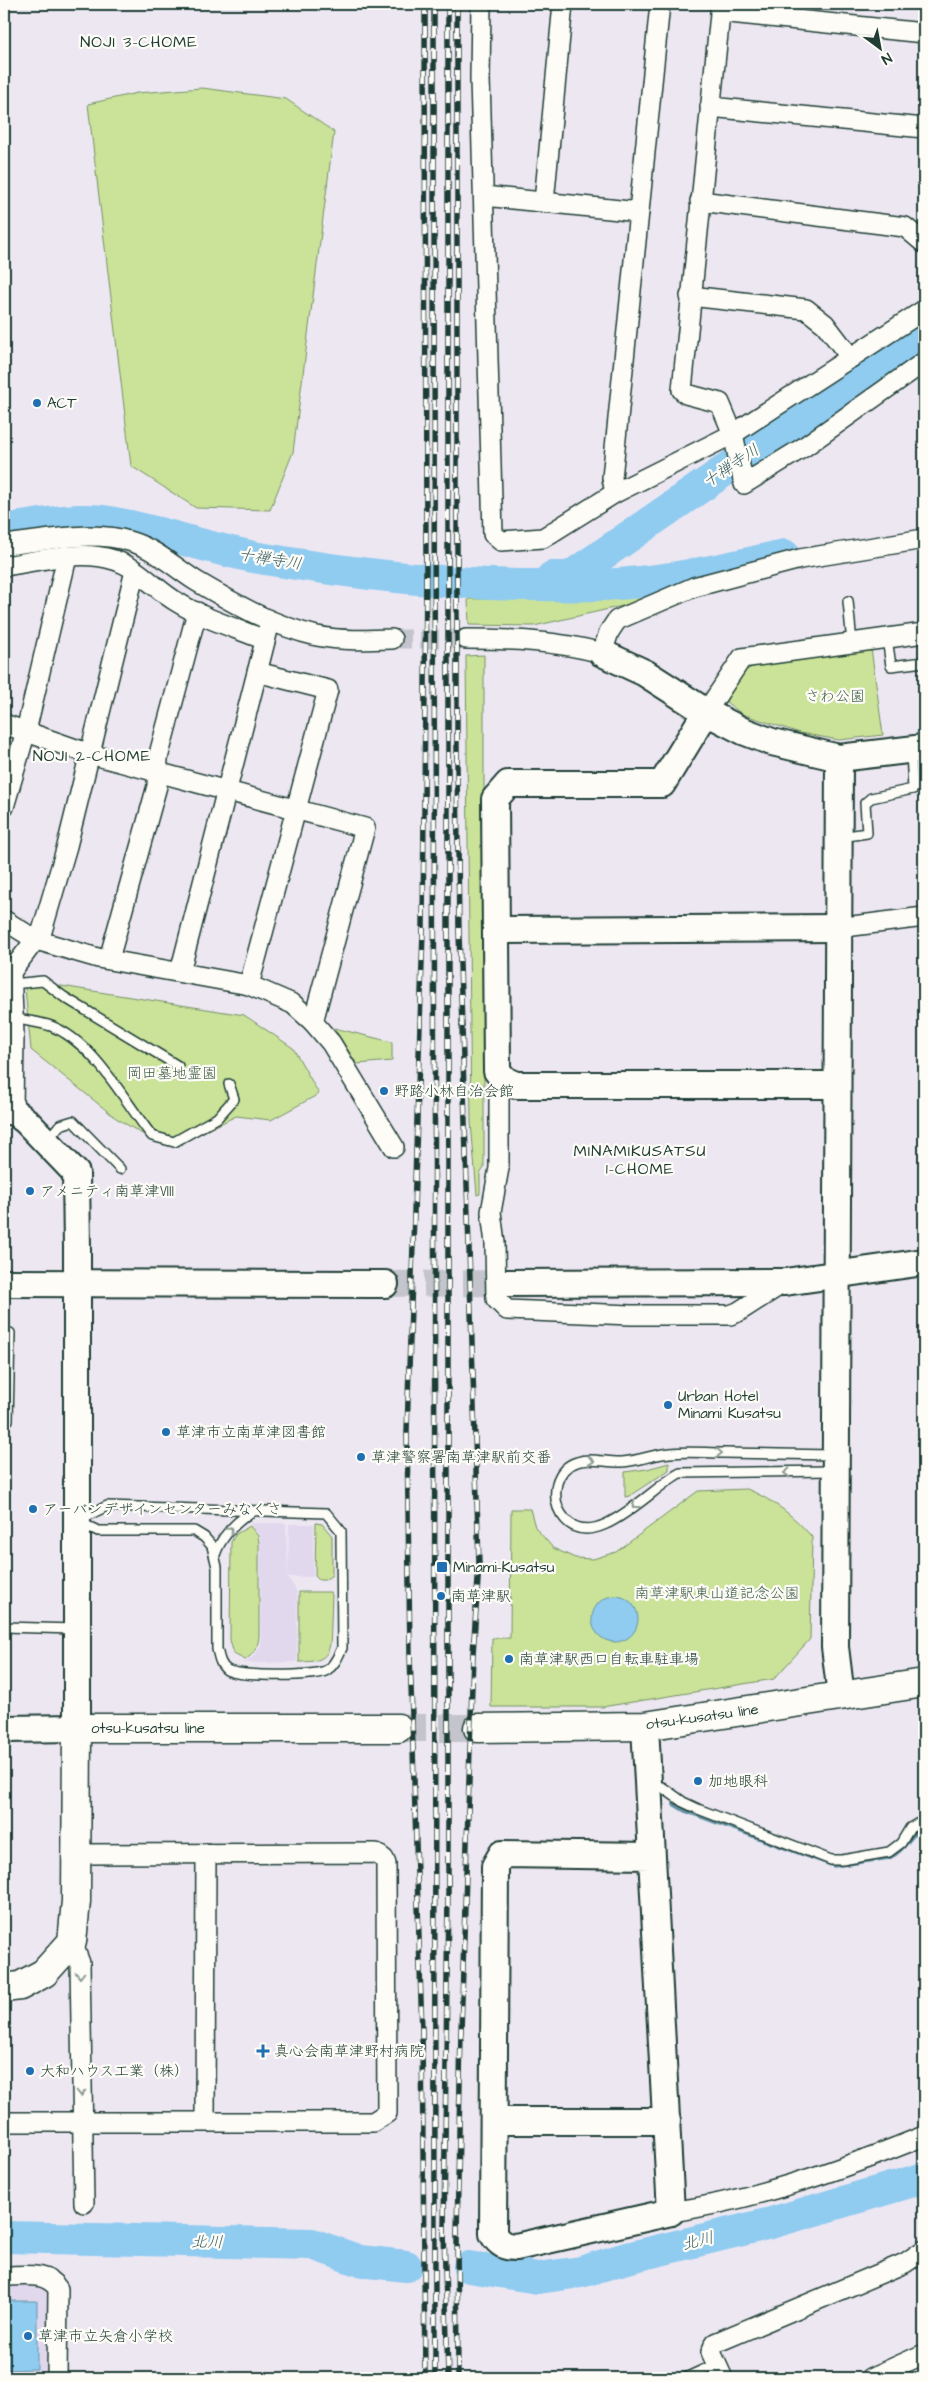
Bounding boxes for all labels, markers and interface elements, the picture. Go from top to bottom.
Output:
north arrow [856,22,906,72]
district label: NOJI 3-CHOME [80,31,198,53]
text: N [877,47,895,69]
place label: ACT [47,393,77,414]
marker: ACT [31,397,43,409]
water label: 十禅寺川 [698,439,764,493]
water label: 十禅寺川 [237,543,303,575]
park label: さわ公園 [805,686,865,707]
district label: NOJI 2-CHOME [33,745,151,767]
park label: 岡田墓地霊園 [127,1063,217,1084]
place label: 野路小林自治会館 [394,1081,514,1102]
marker: 野路小林自治会館 [378,1085,390,1097]
district label: MINAMIKUSATSU 1-CHOME [573,1140,707,1180]
place label: アメニティ南草津Ⅷ [40,1181,174,1202]
marker: アメニティ南草津Ⅷ [24,1185,36,1197]
place label: Urban Hotel Minami Kusatsu [678,1386,781,1424]
marker: Urban Hotel Minami Kusatsu [662,1399,674,1411]
place label: 草津市立南草津図書館 [176,1422,326,1443]
marker: 草津市立南草津図書館 [160,1426,172,1438]
place label: 草津警察署南草津駅前交番 [371,1447,551,1468]
one-way arrow [716,1448,724,1459]
marker: 草津警察署南草津駅前交番 [355,1451,367,1463]
one-way arrow [587,1456,595,1467]
one-way arrow [783,1467,791,1478]
place label: アーバンデザインセンターみなくさ [43,1499,282,1520]
one-way arrow [632,1499,641,1507]
marker: アーバンデザインセンターみなくさ [27,1503,39,1515]
one-way arrow [224,1527,233,1536]
place label: Minami-Kusatsu [453,1557,555,1578]
marker: Minami-Kusatsu [435,1560,449,1574]
park label: 南草津駅東山道記念公園 [634,1583,800,1604]
place label: 南草津駅 [451,1586,511,1607]
marker: 南草津駅 [435,1590,447,1602]
place label: 南草津駅西口自転車駐車場 [519,1649,699,1670]
marker: 南草津駅西口自転車駐車場 [503,1653,515,1665]
street label: otsu-kusatsu line [644,1699,760,1735]
street label: otsu-kusatsu line [91,1718,205,1739]
place label: 加地眼科 [708,1771,768,1792]
marker: 加地眼科 [692,1775,704,1787]
one-way arrow [75,1972,85,1979]
place label: 真心会南草津野村病院 [274,2041,424,2062]
marker: 真心会南草津野村病院 [256,2044,270,2058]
place label: 大和ハウス工業（株） [40,2061,189,2082]
marker: 大和ハウス工業（株） [24,2065,36,2077]
one-way arrow [76,2090,86,2098]
water label: 北川 [680,2226,716,2256]
water label: 北川 [191,2231,223,2253]
place label: 草津市立矢倉小学校 [38,2326,173,2347]
marker: 草津市立矢倉小学校 [22,2330,34,2342]

